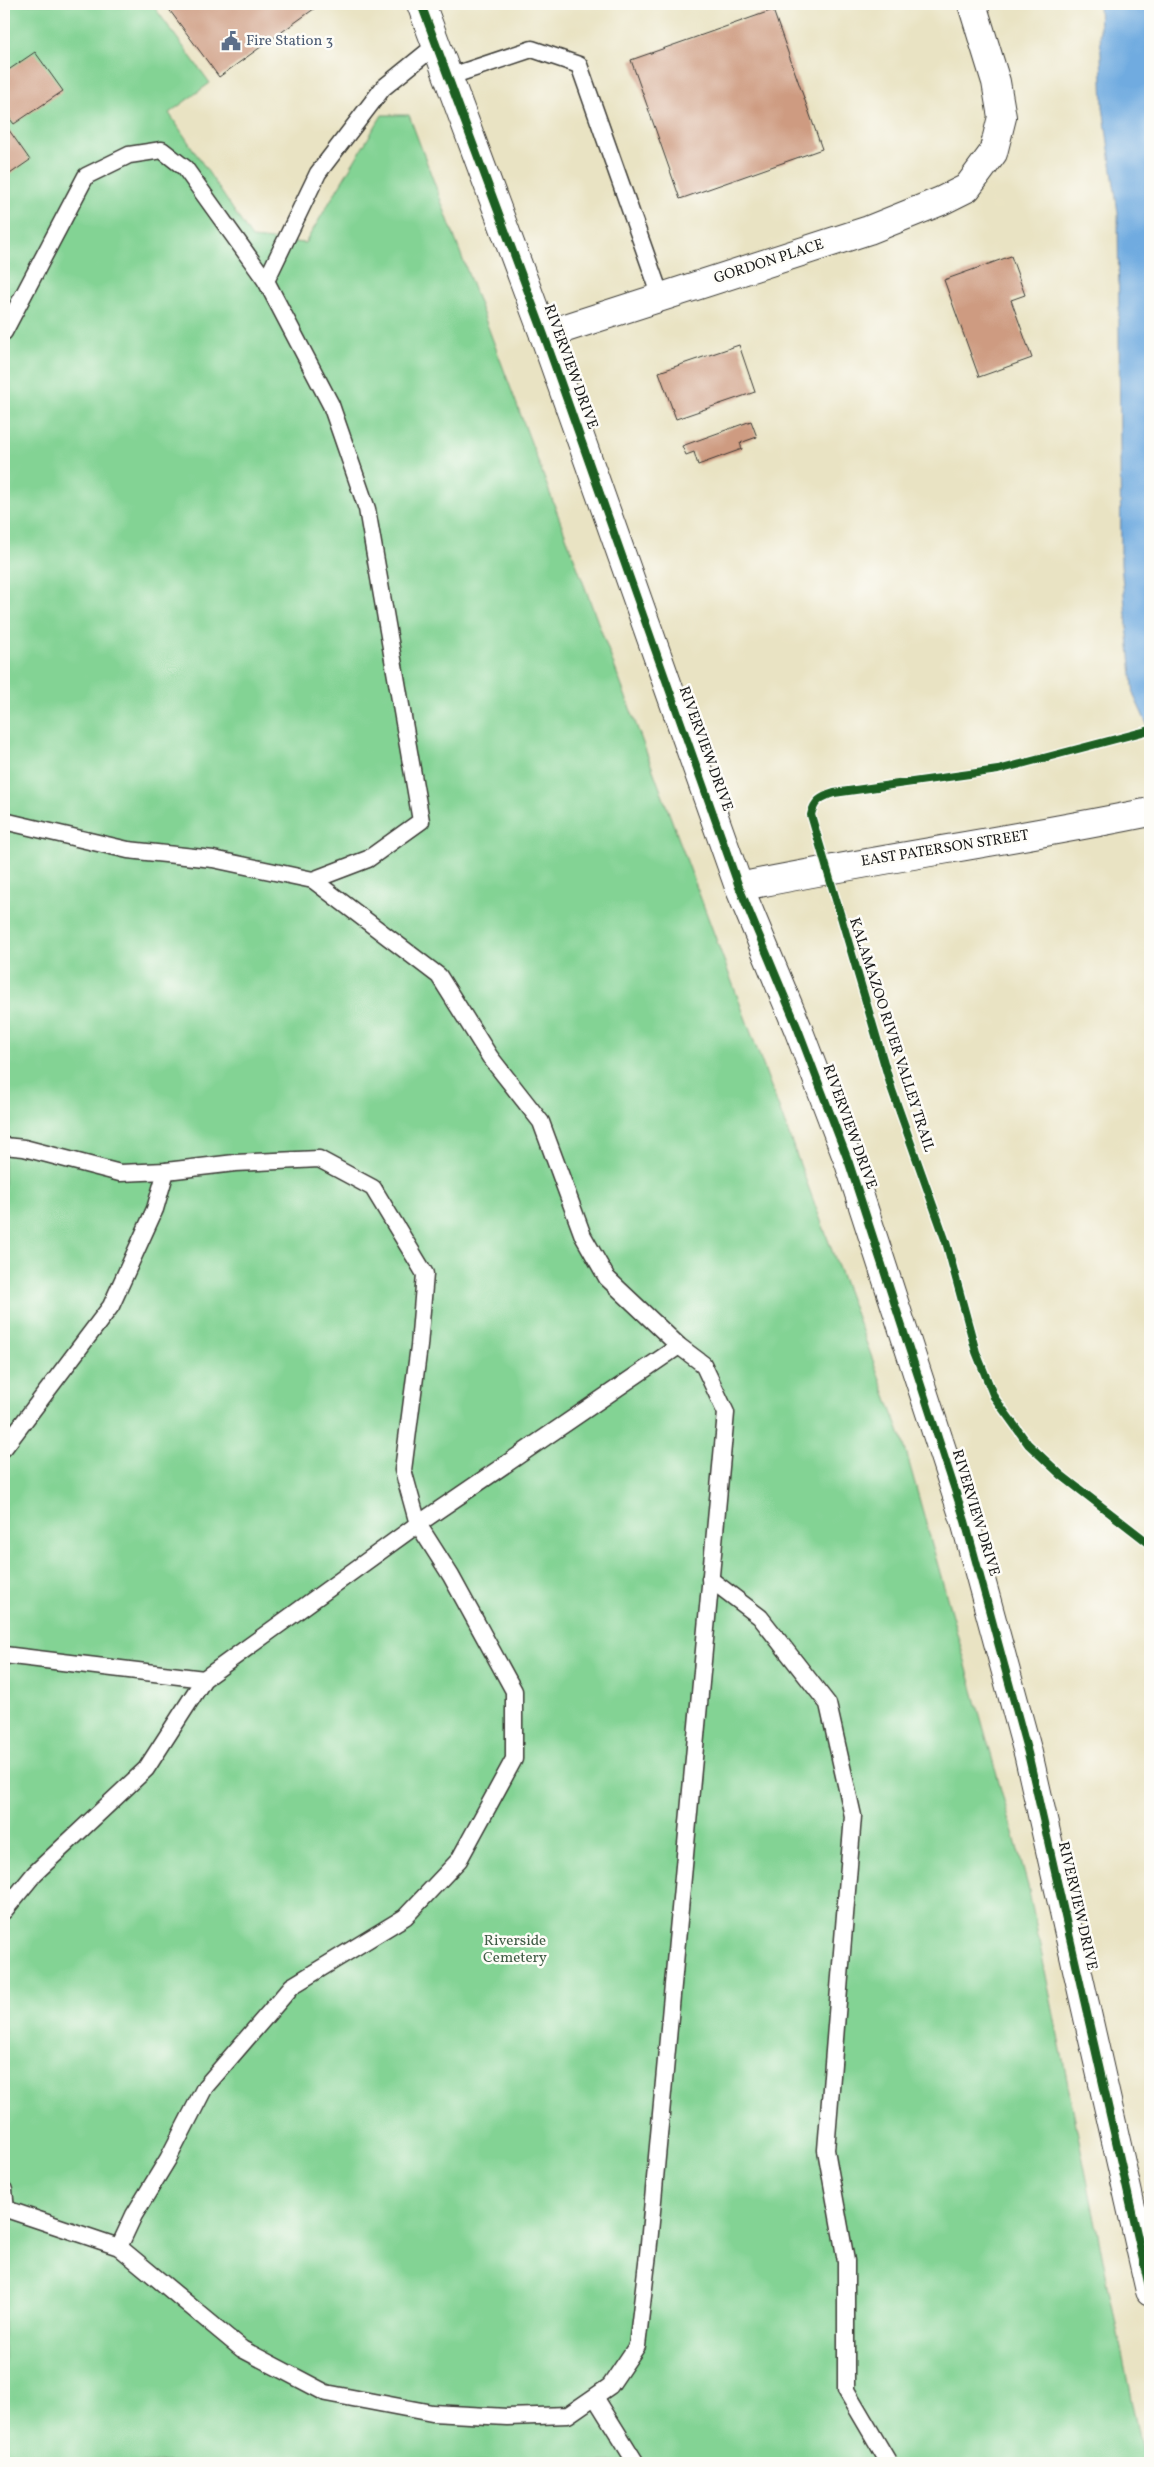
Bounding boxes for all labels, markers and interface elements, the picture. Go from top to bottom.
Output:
public building icon: Fire Station 3 [220,30,242,52]
place label: Fire Station 3 [246,31,333,52]
street label: GORDON PLACE [711,234,827,290]
street label: RIVERVIEW DRIVE [538,302,602,432]
street label: RIVERVIEW DRIVE [673,684,737,814]
street label: EAST PATERSON STREET [860,825,1031,873]
street label: KALAMAZOO RIVER VALLEY TRAIL [843,915,939,1155]
street label: RIVERVIEW DRIVE [817,1062,881,1192]
street label: RIVERVIEW DRIVE [946,1447,1004,1579]
street label: RIVERVIEW DRIVE [1052,1839,1102,1973]
park label: Riverside Cemetery [483,1931,547,1969]

